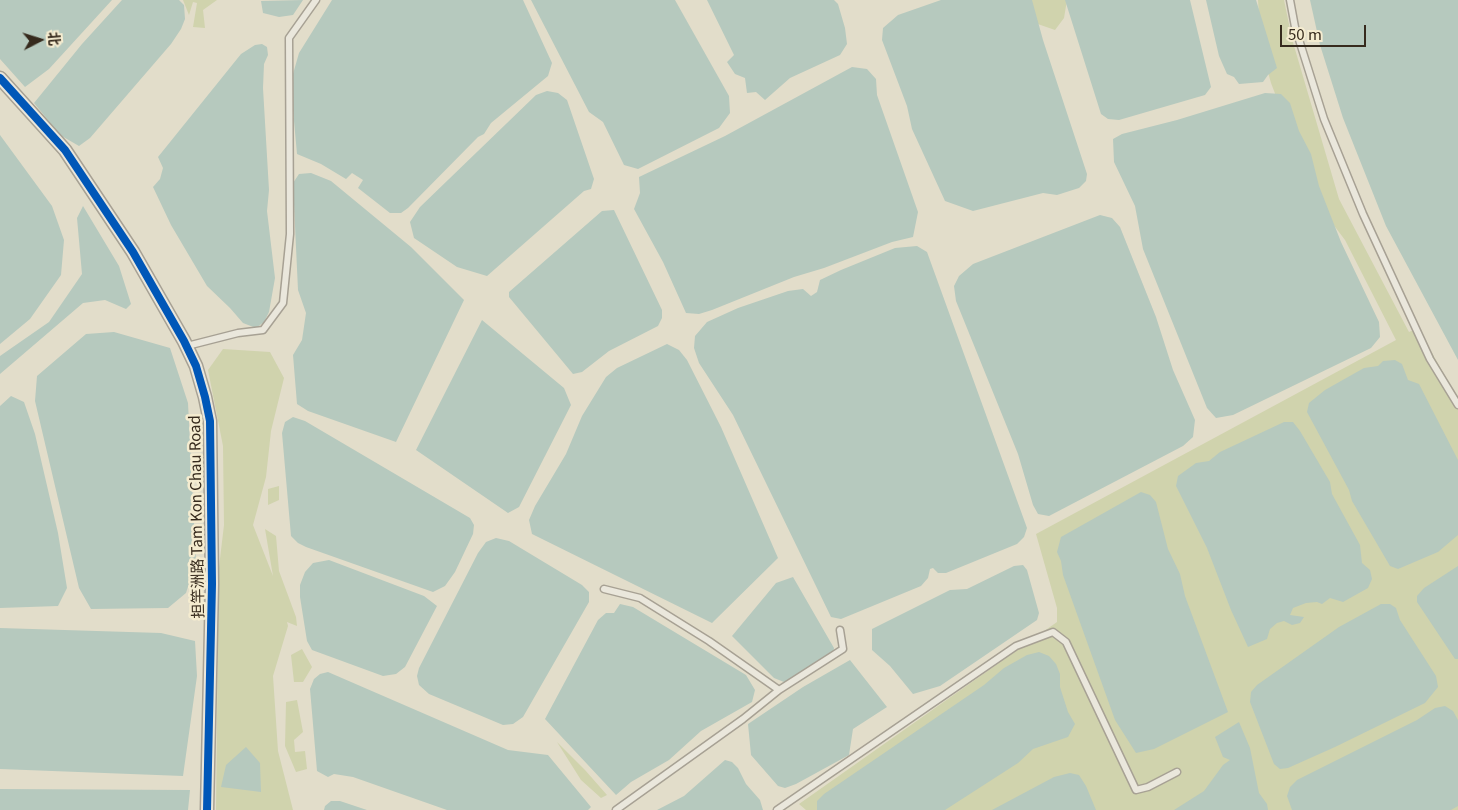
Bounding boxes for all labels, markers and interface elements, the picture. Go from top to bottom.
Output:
north arrow [15,15,65,65]
scale bar [1283,15,1369,47]
text: 50 m [1288,23,1322,44]
text: 北 [44,31,66,47]
street label: 担竿洲路 Tam Kon Chau Road [185,415,207,619]

